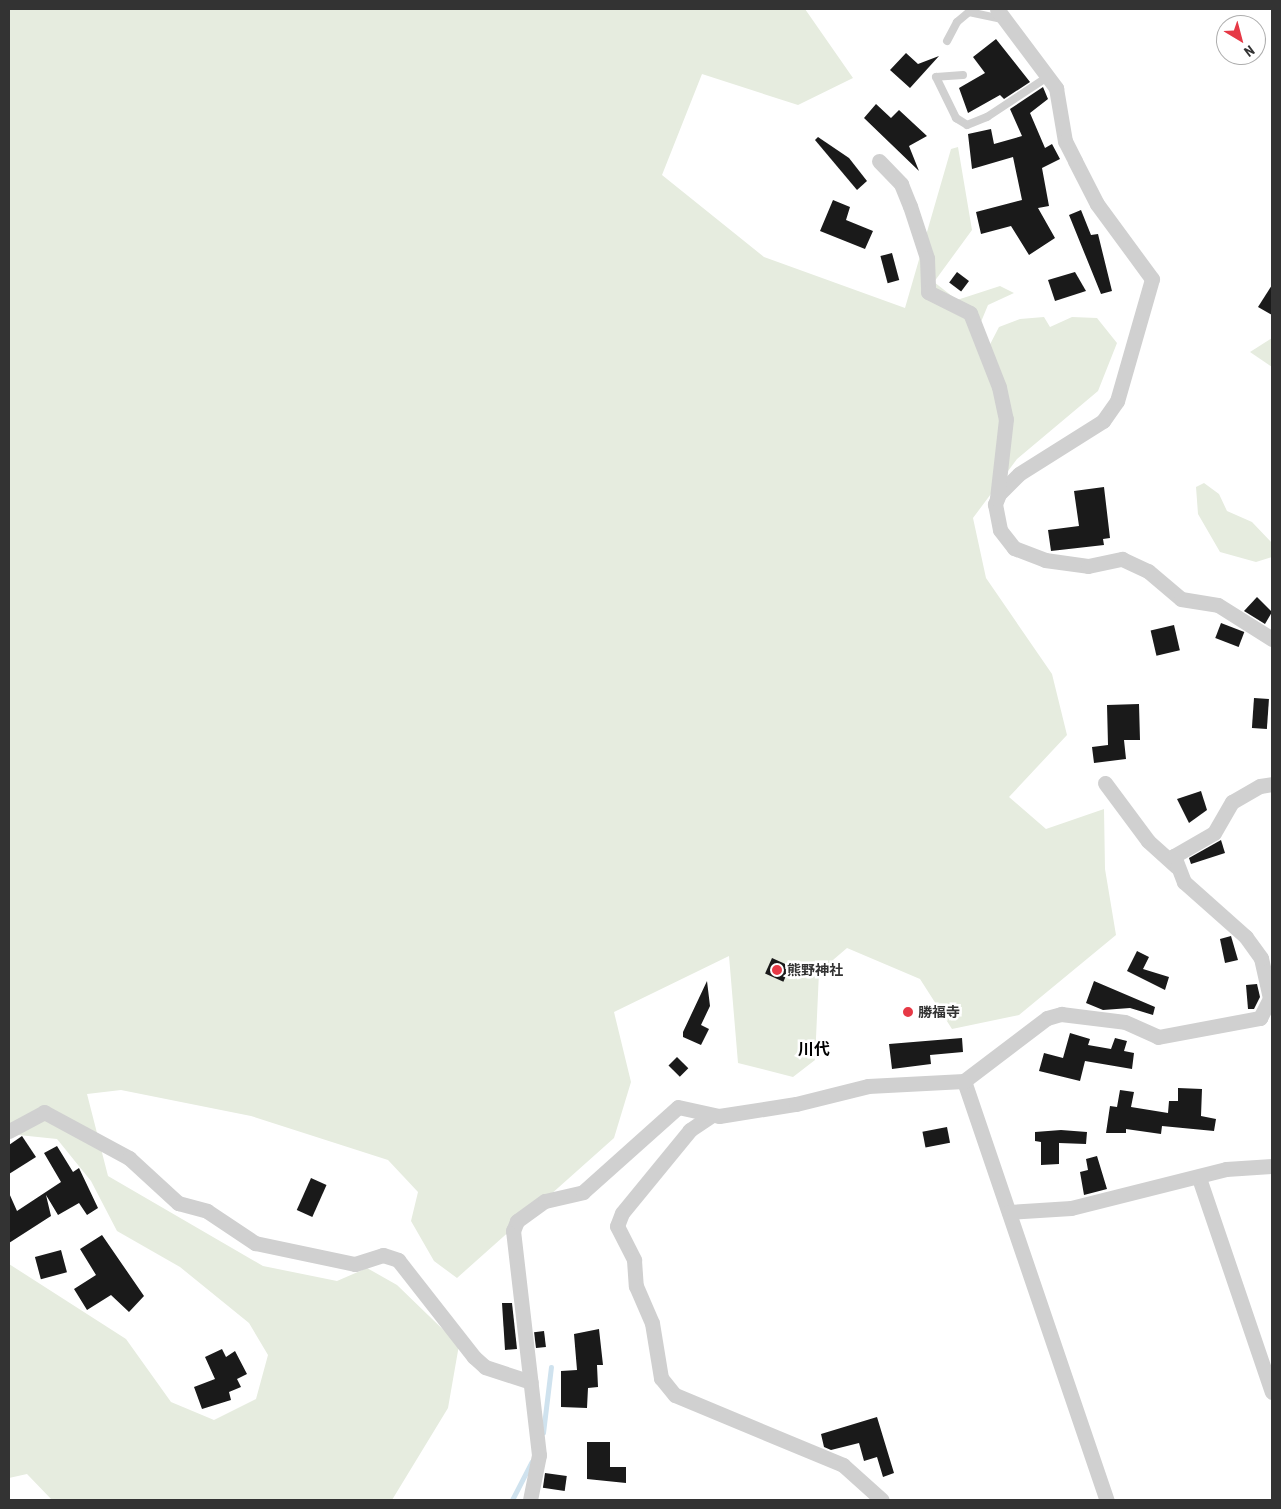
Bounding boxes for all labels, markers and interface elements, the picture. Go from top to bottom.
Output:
north arrow [1216,15,1266,65]
text: N [1241,42,1258,60]
place label: 熊野神社 [787,962,843,978]
marker: 熊野神社 [771,964,783,976]
place label: 勝福寺 [918,1004,960,1020]
marker: 勝福寺 [902,1006,914,1018]
district label: 川代 [798,1040,830,1060]

